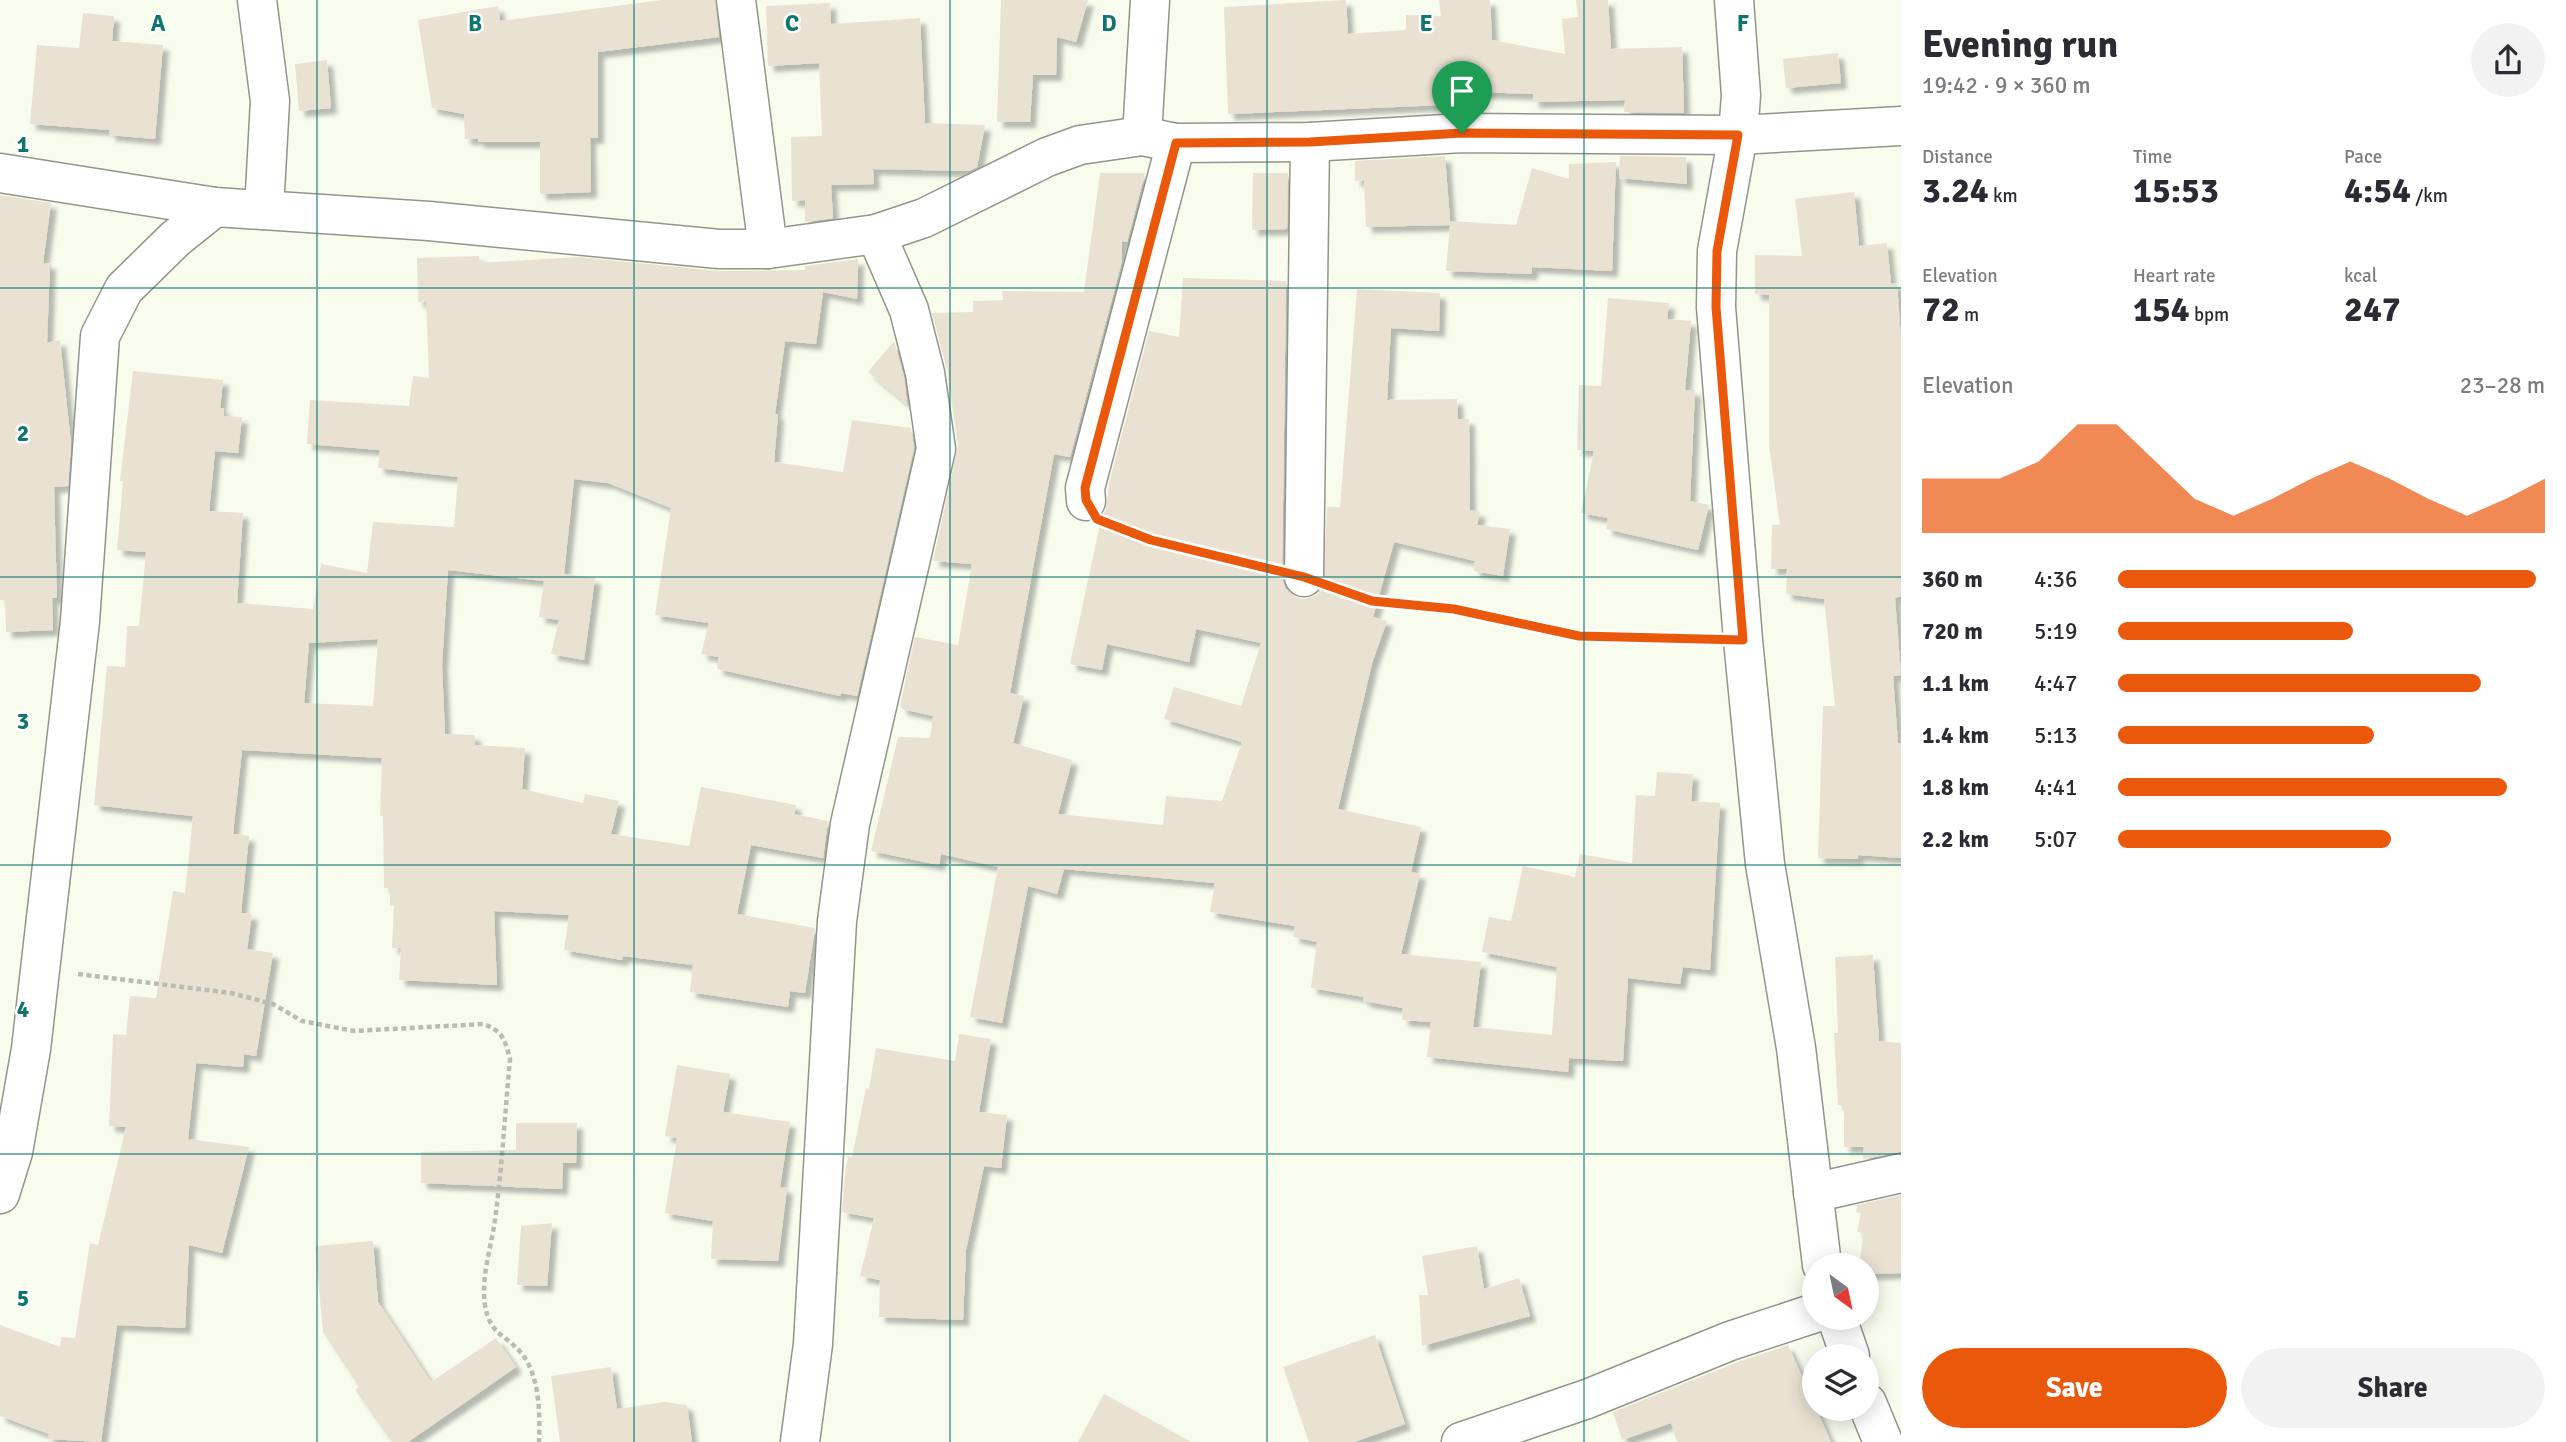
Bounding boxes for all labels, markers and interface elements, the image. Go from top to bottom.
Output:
text: A [151,9,166,38]
text: B [468,9,482,38]
text: C [785,9,799,38]
text: D [1101,9,1117,38]
text: E [1419,9,1433,38]
text: F [1737,9,1749,38]
text: Evening run [1922,21,2118,68]
button: share [2471,23,2545,97]
pin [1432,61,1492,133]
text: 19:42 · 9 × 360 m [1922,71,2091,100]
icon: arrive [1443,72,1481,110]
text: 1 [17,130,29,159]
text: Distance [1922,145,1993,169]
text: Time [2133,145,2172,169]
text: Pace [2344,145,2382,169]
text: 3.24 [1922,169,1989,212]
text: 15:53 [2133,169,2219,212]
text: 4:54 [2344,169,2411,212]
text: km [1989,184,2018,208]
text: /km [2411,184,2448,208]
text: Elevation [1922,264,1998,288]
text: Heart rate [2133,264,2215,288]
text: kcal [2344,264,2377,288]
text: 72 [1922,288,1960,331]
text: 154 [2133,288,2190,331]
text: 247 [2344,288,2401,331]
text: m [1960,303,1979,327]
text: bpm [2190,303,2229,327]
text: Elevation [1922,371,2014,400]
text: 23–28 m [2460,371,2545,400]
text: 2 [17,419,29,448]
text: 360 m [1922,565,1983,594]
text: 4:36 [2034,565,2077,594]
text: 720 m [1922,617,1983,646]
text: 5:19 [2034,617,2077,646]
text: 1.1 km [1922,669,1989,698]
text: 4:47 [2034,669,2077,698]
text: 3 [17,707,29,736]
text: 1.4 km [1922,721,1989,750]
text: 5:13 [2034,721,2077,750]
text: 1.8 km [1922,773,1989,802]
text: 4:41 [2034,773,2077,802]
text: 2.2 km [1922,825,1989,854]
text: 5:07 [2034,825,2077,854]
text: 4 [17,995,29,1024]
north arrow [1802,1253,1880,1330]
map controls [1802,1253,1879,1421]
text: 5 [17,1284,29,1313]
button: layers [1802,1344,1879,1421]
button: Save [1922,1348,2227,1428]
button: Share [2241,1348,2545,1428]

